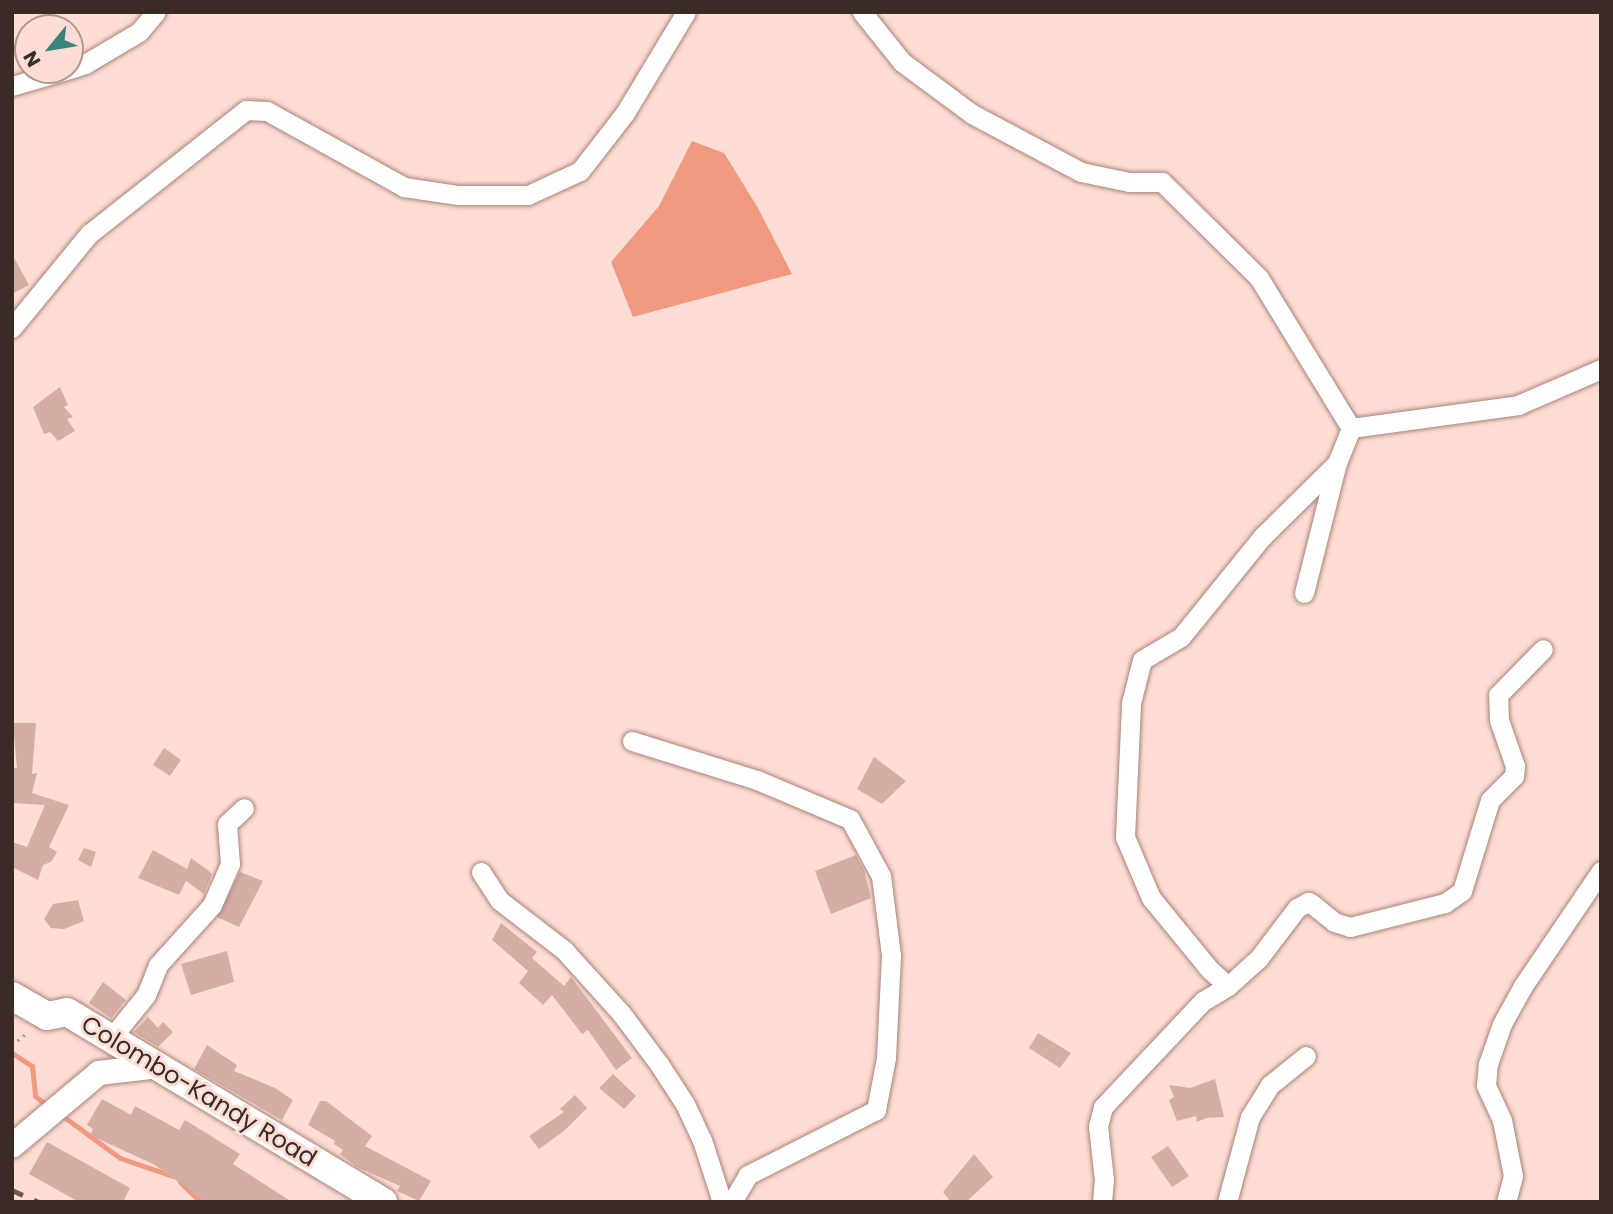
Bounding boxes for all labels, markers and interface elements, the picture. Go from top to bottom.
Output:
north arrow [14,14,84,84]
text: N [17,46,47,72]
street label: Colombo-Kandy Road [76,1009,322,1173]

